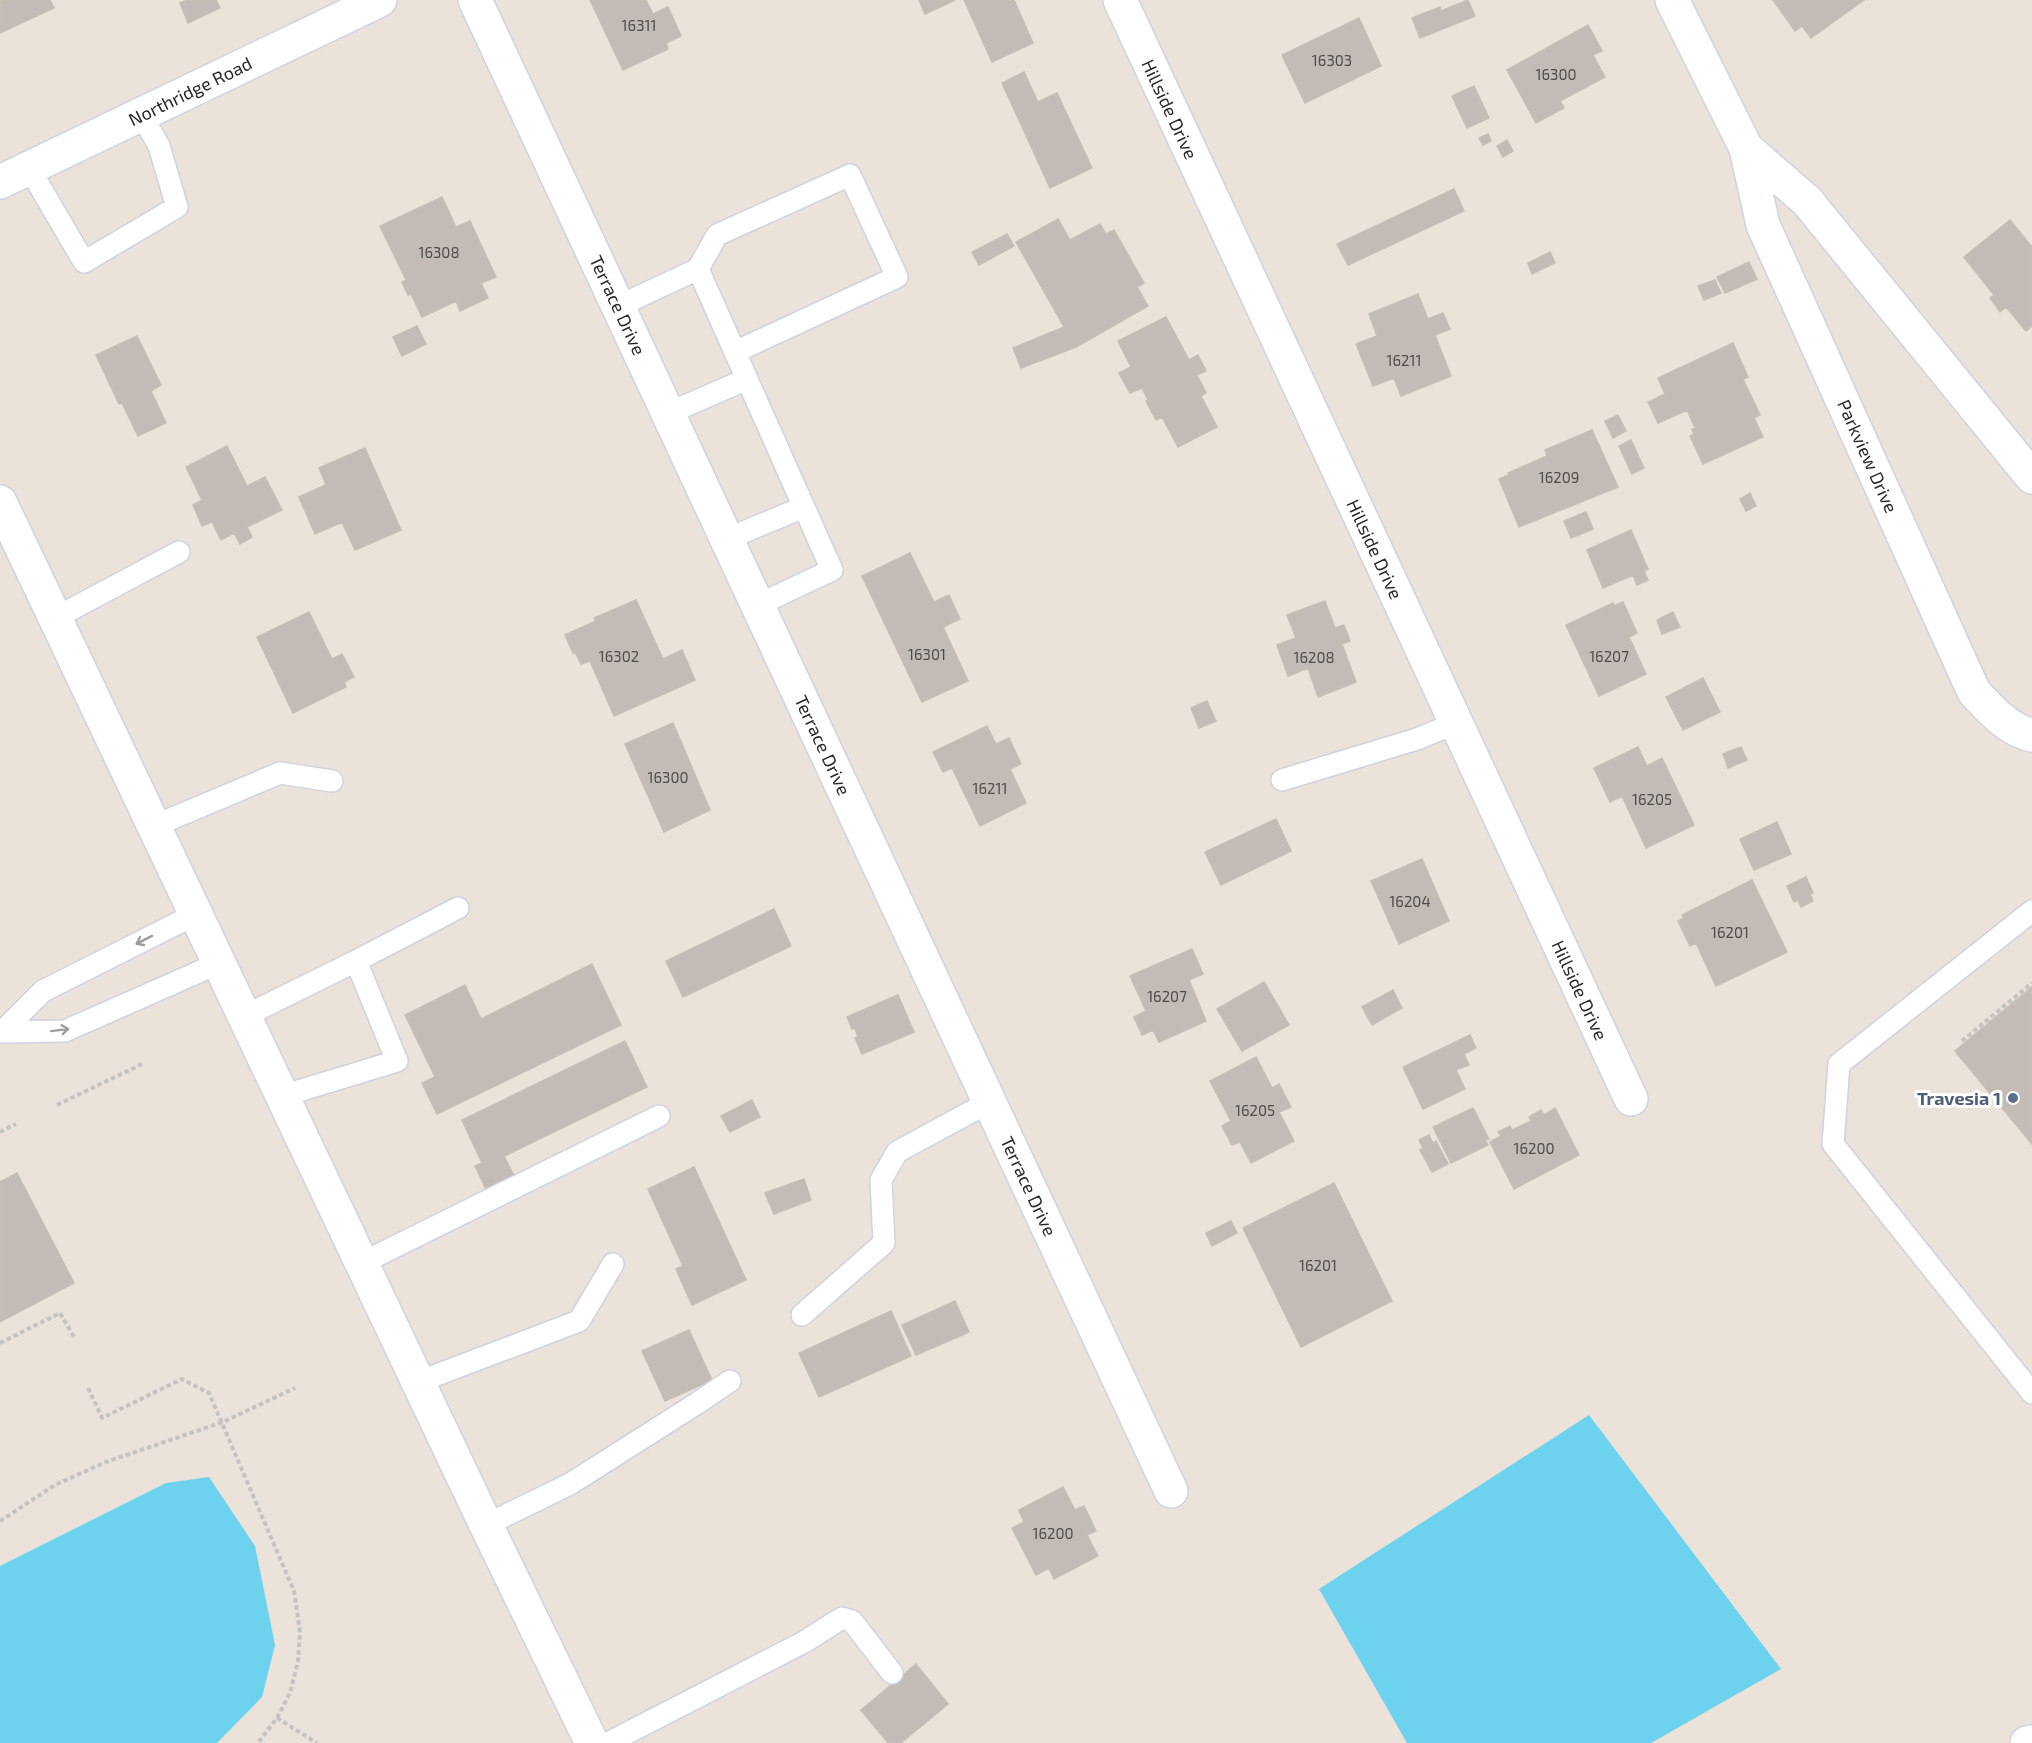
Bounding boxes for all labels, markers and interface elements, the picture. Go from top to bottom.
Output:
house number: 16311 [622,16,656,34]
house number: 16303 [1312,51,1352,69]
street label: Northridge Road [125,52,255,130]
street label: Hillside Drive [1137,56,1203,162]
house number: 16300 [1536,65,1576,83]
house number: 16308 [418,243,460,261]
street label: Terrace Drive [585,252,651,358]
house number: 16211 [1387,351,1421,369]
street label: Parkview Drive [1833,396,1903,516]
house number: 16209 [1539,468,1579,486]
street label: Hillside Drive [1342,496,1408,602]
house number: 16301 [908,645,946,663]
house number: 16302 [599,647,639,665]
house number: 16207 [1589,647,1629,665]
house number: 16208 [1293,648,1335,666]
street label: Terrace Drive [790,692,856,798]
house number: 16300 [648,768,688,786]
house number: 16211 [973,779,1007,797]
house number: 16205 [1632,790,1672,808]
house number: 16204 [1389,892,1431,910]
house number: 16201 [1711,923,1749,941]
one-way arrow [135,935,153,947]
street label: Hillside Drive [1547,937,1613,1043]
house number: 16207 [1147,987,1187,1005]
one-way arrow [50,1024,70,1035]
place label: Travesia 1 [1917,1087,2001,1109]
marker: Travesia 1 [2006,1091,2020,1105]
house number: 16205 [1235,1101,1275,1119]
street label: Terrace Drive [996,1133,1062,1239]
house number: 16200 [1513,1139,1555,1157]
house number: 16201 [1299,1256,1337,1274]
house number: 16200 [1032,1524,1074,1542]

